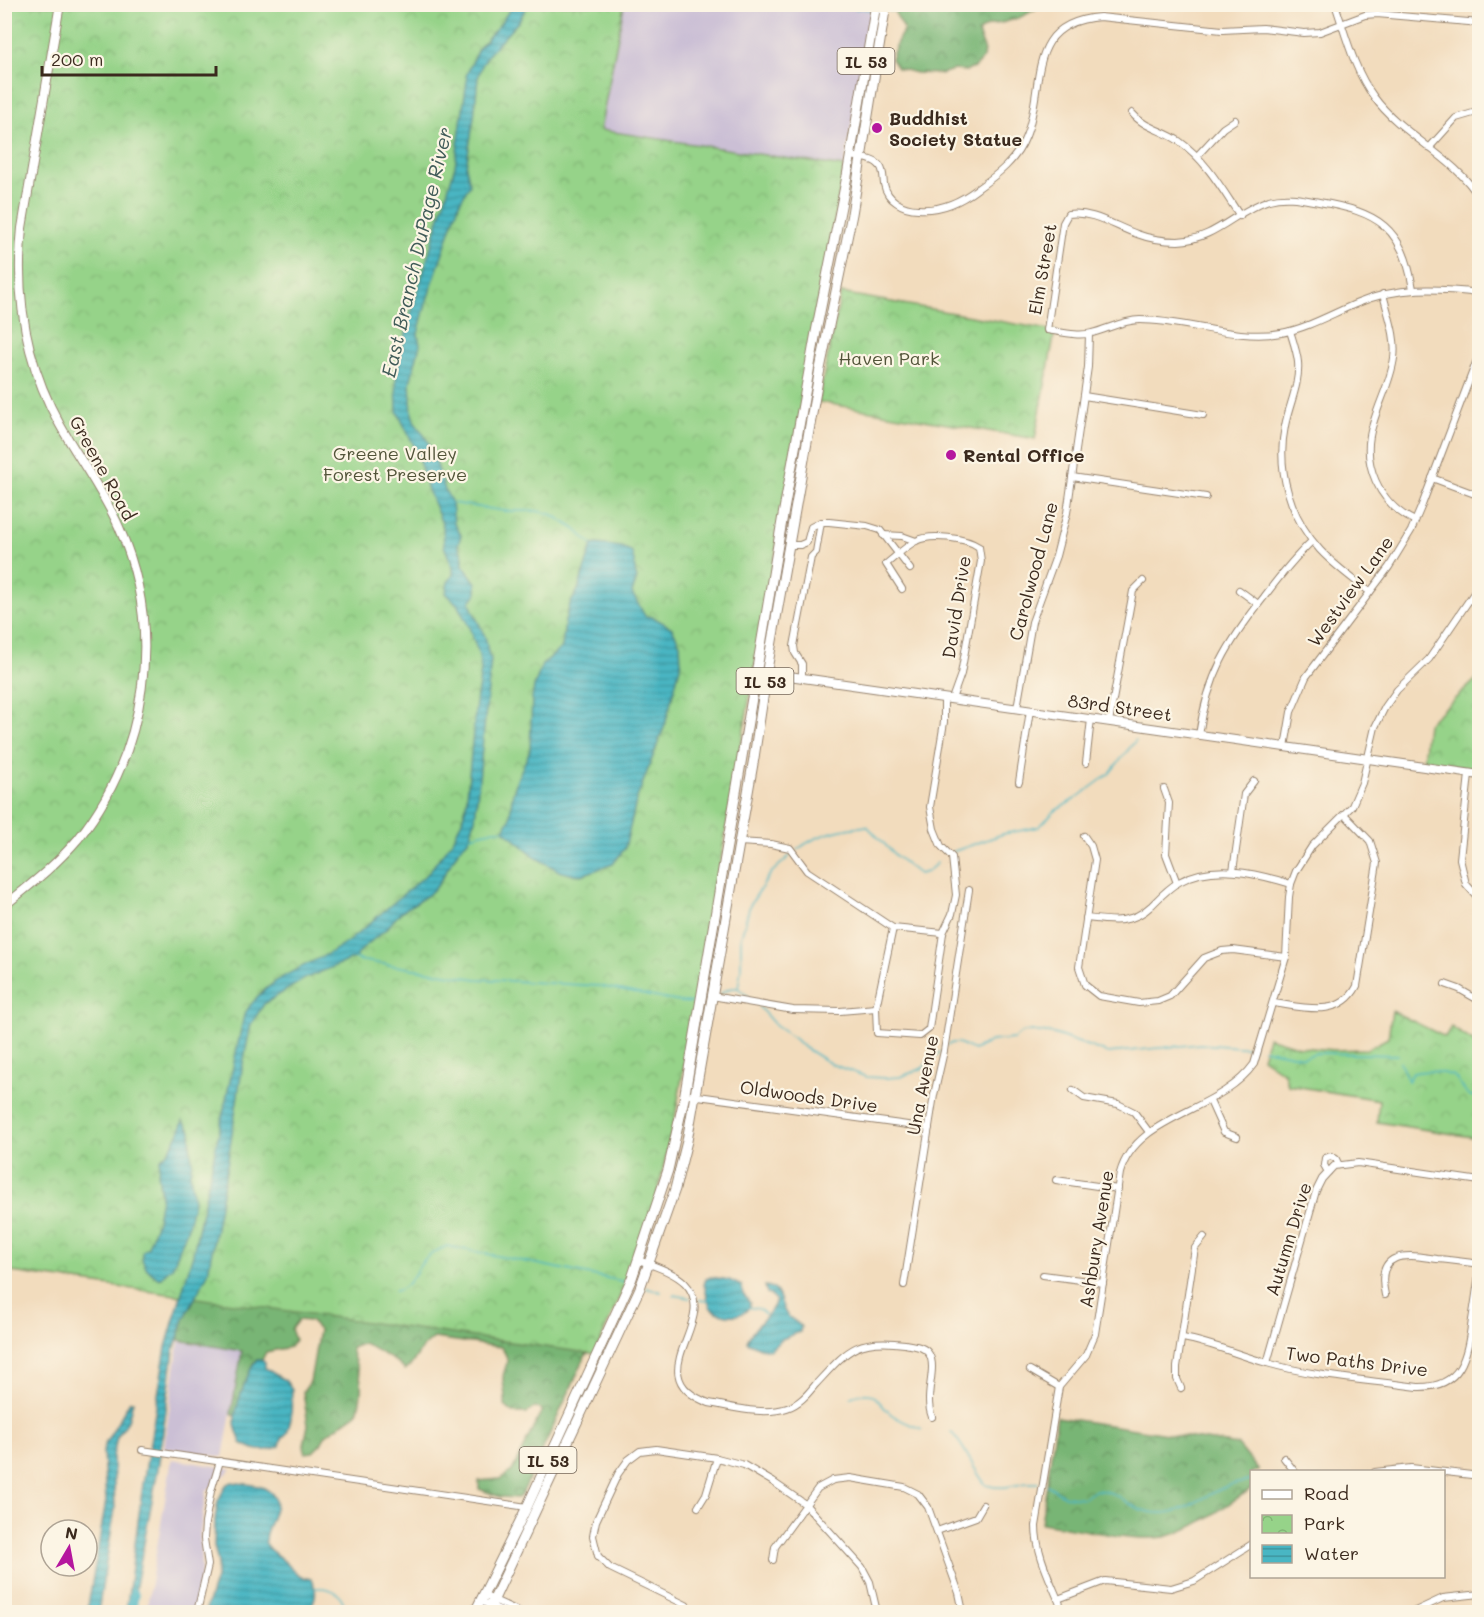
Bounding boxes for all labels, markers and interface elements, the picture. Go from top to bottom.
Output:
scale bar [42,39,216,77]
text: 200 m [51,47,103,71]
road number: IL 53 [838,48,894,74]
place label: Buddhist Society Statue [889,106,1023,151]
marker: Buddhist Society Statue [870,121,884,135]
water label: East Branch DuPage River [375,124,457,380]
street label: Elm Street [1022,221,1062,317]
park label: Haven Park [838,346,940,370]
street label: Greene Road [64,411,142,525]
park label: Greene Valley Forest Preserve [323,441,467,486]
place label: Rental Office [963,443,1085,467]
marker: Rental Office [944,448,958,462]
street label: Carolwood Lane [1003,499,1063,643]
street label: Westview Lane [1302,531,1398,651]
street label: David Drive [936,554,976,660]
road number: IL 53 [736,668,794,694]
street label: 83rd Street [1066,688,1174,726]
street label: Una Avenue [901,1033,943,1137]
street label: Oldwoods Drive [739,1074,879,1118]
street label: Ashbury Avenue [1073,1168,1119,1310]
street label: Autumn Drive [1259,1179,1317,1299]
street label: Two Paths Drive [1285,1340,1429,1382]
road number: IL 53 [520,1447,576,1473]
legend [1250,1470,1445,1578]
text: Road [1304,1481,1349,1505]
text: Park [1304,1511,1345,1535]
north arrow [39,1518,99,1578]
text: N [64,1521,80,1544]
text: Water [1304,1541,1359,1565]

